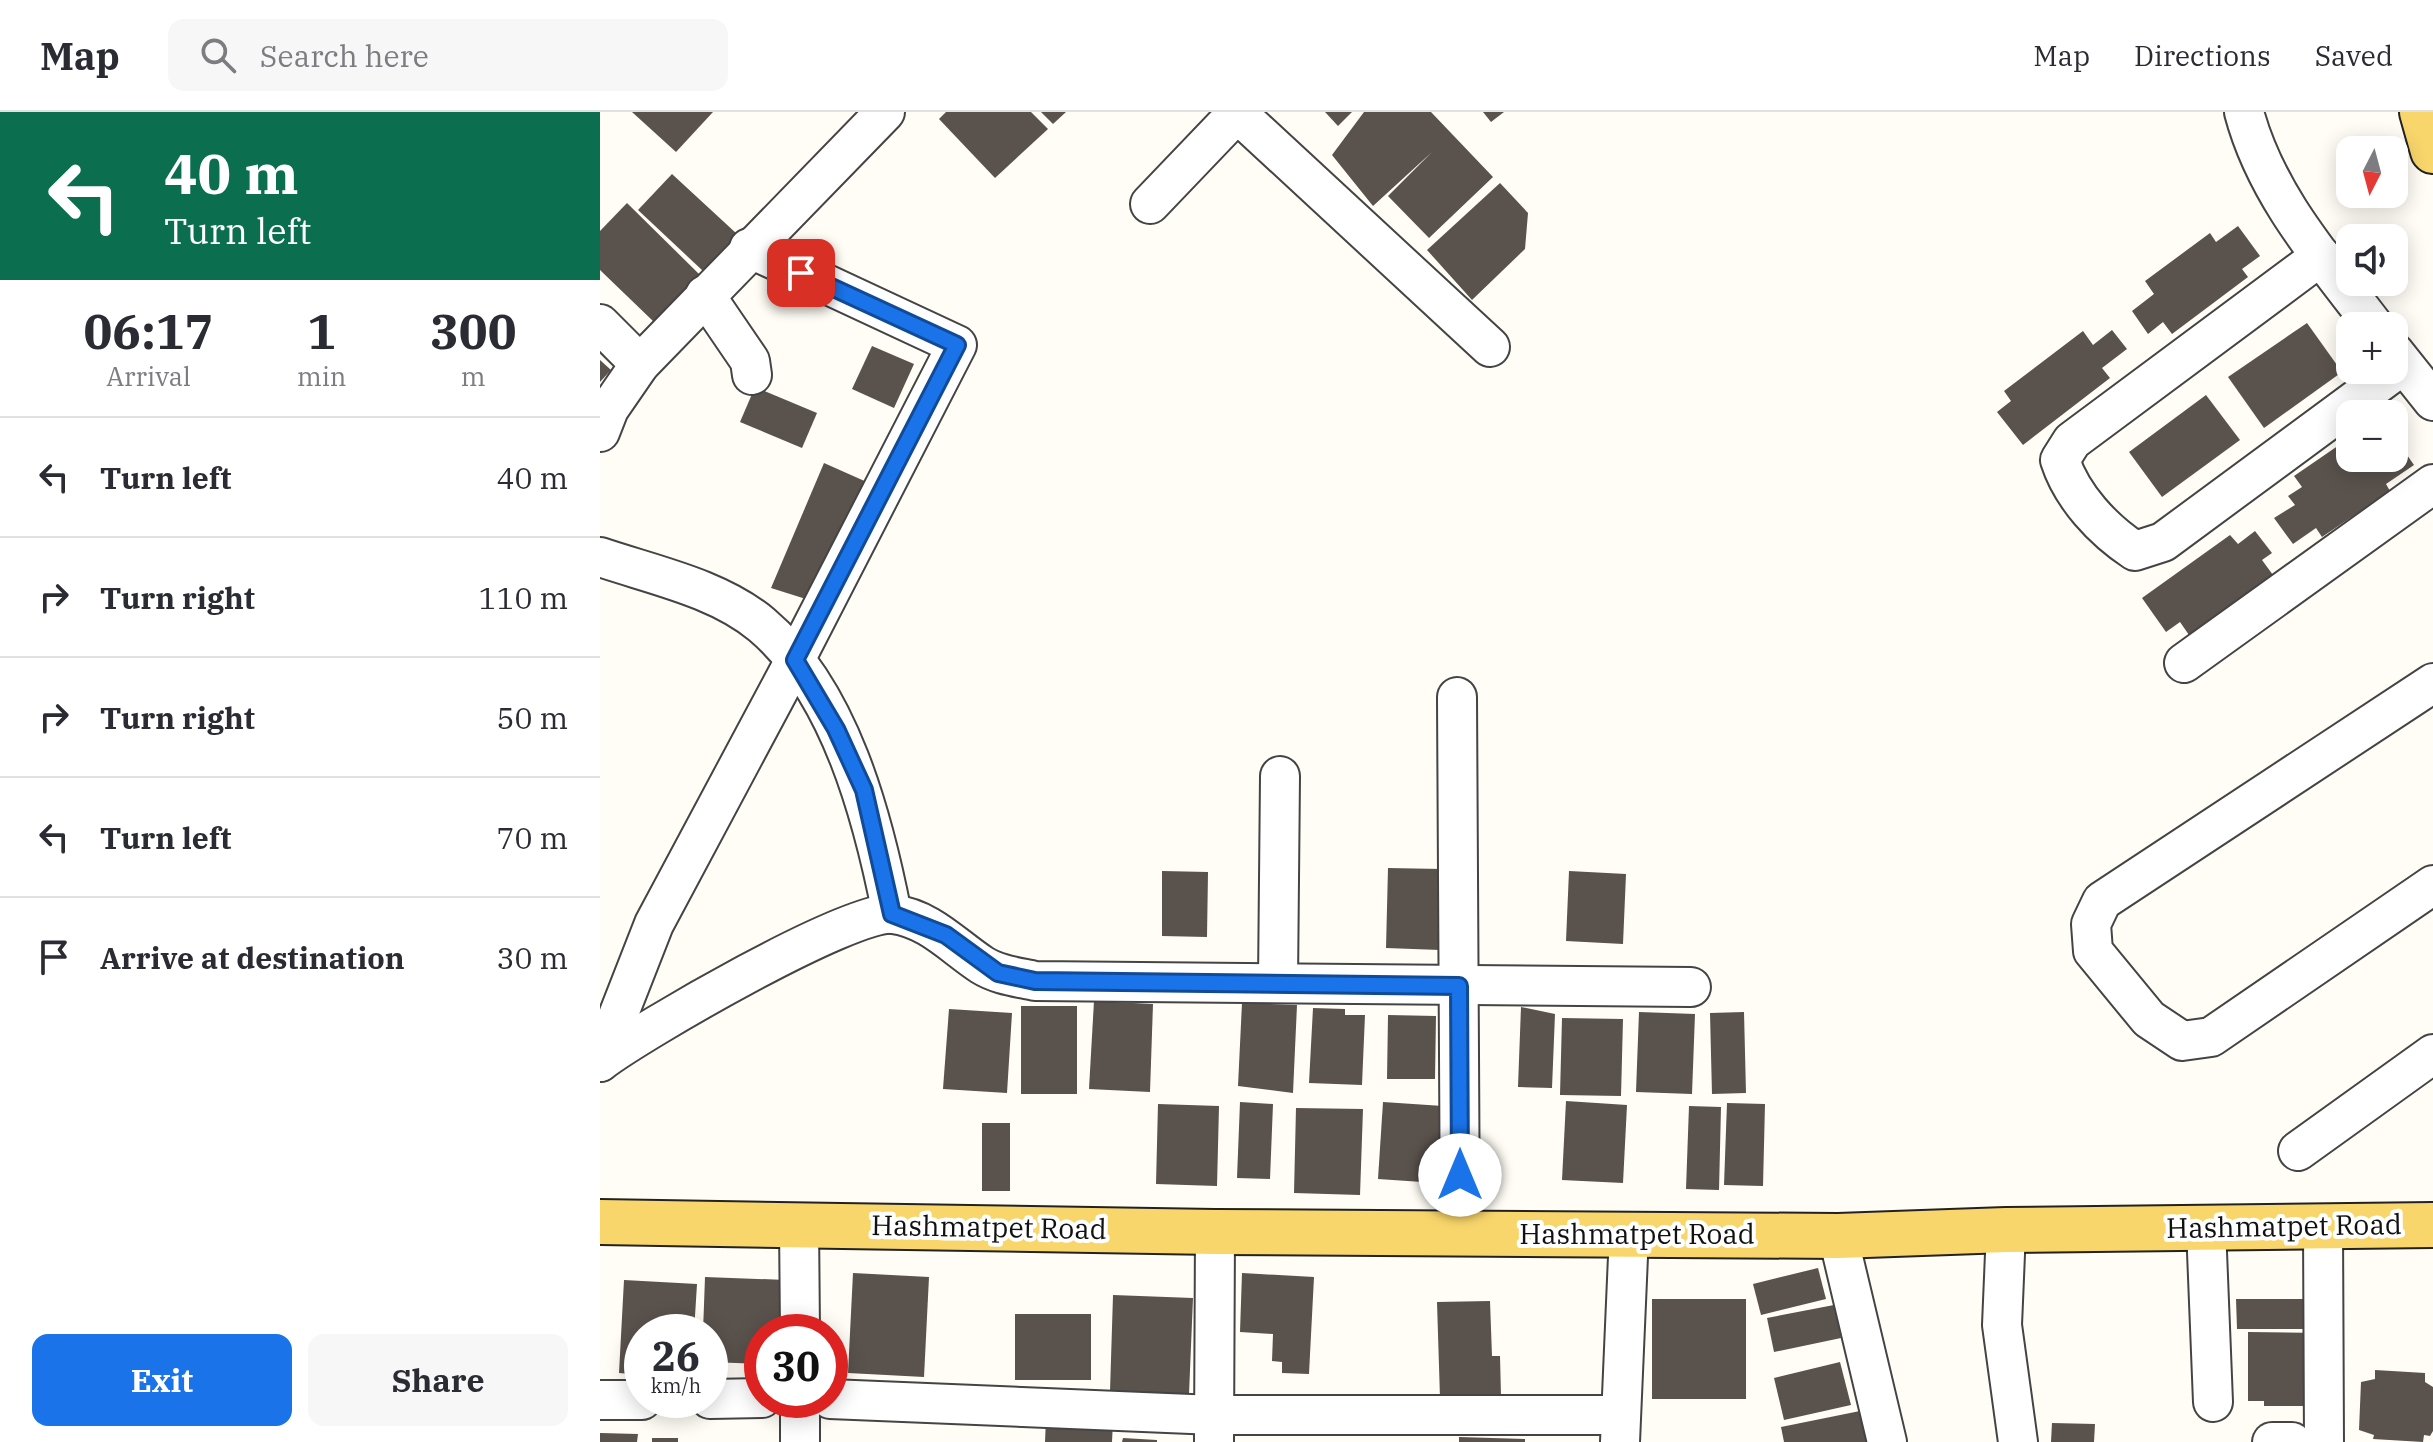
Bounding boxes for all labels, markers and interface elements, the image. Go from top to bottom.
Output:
search box [168,19,728,91]
text: Map [40,31,120,80]
icon: search [196,33,240,77]
text: Search here [260,36,429,75]
text: Map [2033,37,2090,74]
text: Directions [2134,37,2271,74]
text: Saved [2315,37,2393,74]
north arrow [2336,136,2408,208]
map controls [2336,136,2408,472]
text: 40 m [164,137,299,209]
icon: left [32,144,136,248]
text: Turn left [164,207,311,254]
button: sound [2336,224,2408,296]
pin [767,239,835,307]
icon: arrive [779,251,823,295]
text: 06:17 [84,300,213,362]
text: 1 [307,300,336,362]
text: 300 [430,300,516,362]
button: + [2336,312,2408,384]
text: Arrival [106,359,191,393]
text: min [297,359,346,393]
text: m [461,359,486,393]
button: − [2336,400,2408,472]
icon: left [32,455,76,499]
text: Turn left [100,458,232,497]
text: 40 m [496,458,568,497]
icon: right [32,575,76,619]
text: Turn right [100,578,255,617]
text: 110 m [478,578,568,617]
icon: right [32,695,76,739]
text: Turn right [100,698,255,737]
text: 50 m [496,698,568,737]
icon: left [32,815,76,859]
text: Turn left [100,818,232,857]
text: 70 m [496,818,568,857]
icon: arrive [32,935,76,979]
text: Arrive at destination [100,938,405,977]
text: 30 m [496,938,568,977]
position arrow [1418,1133,1502,1217]
street label: Hashmatpet Road [2166,1205,2402,1246]
street label: Hashmatpet Road [871,1206,1107,1247]
street label: Hashmatpet Road [1519,1215,1755,1252]
speed limit sign: 30 [744,1314,848,1418]
text: 26 [652,1330,700,1382]
button: Exit [32,1334,292,1426]
button: Share [308,1334,568,1426]
text: km/h [651,1372,701,1399]

